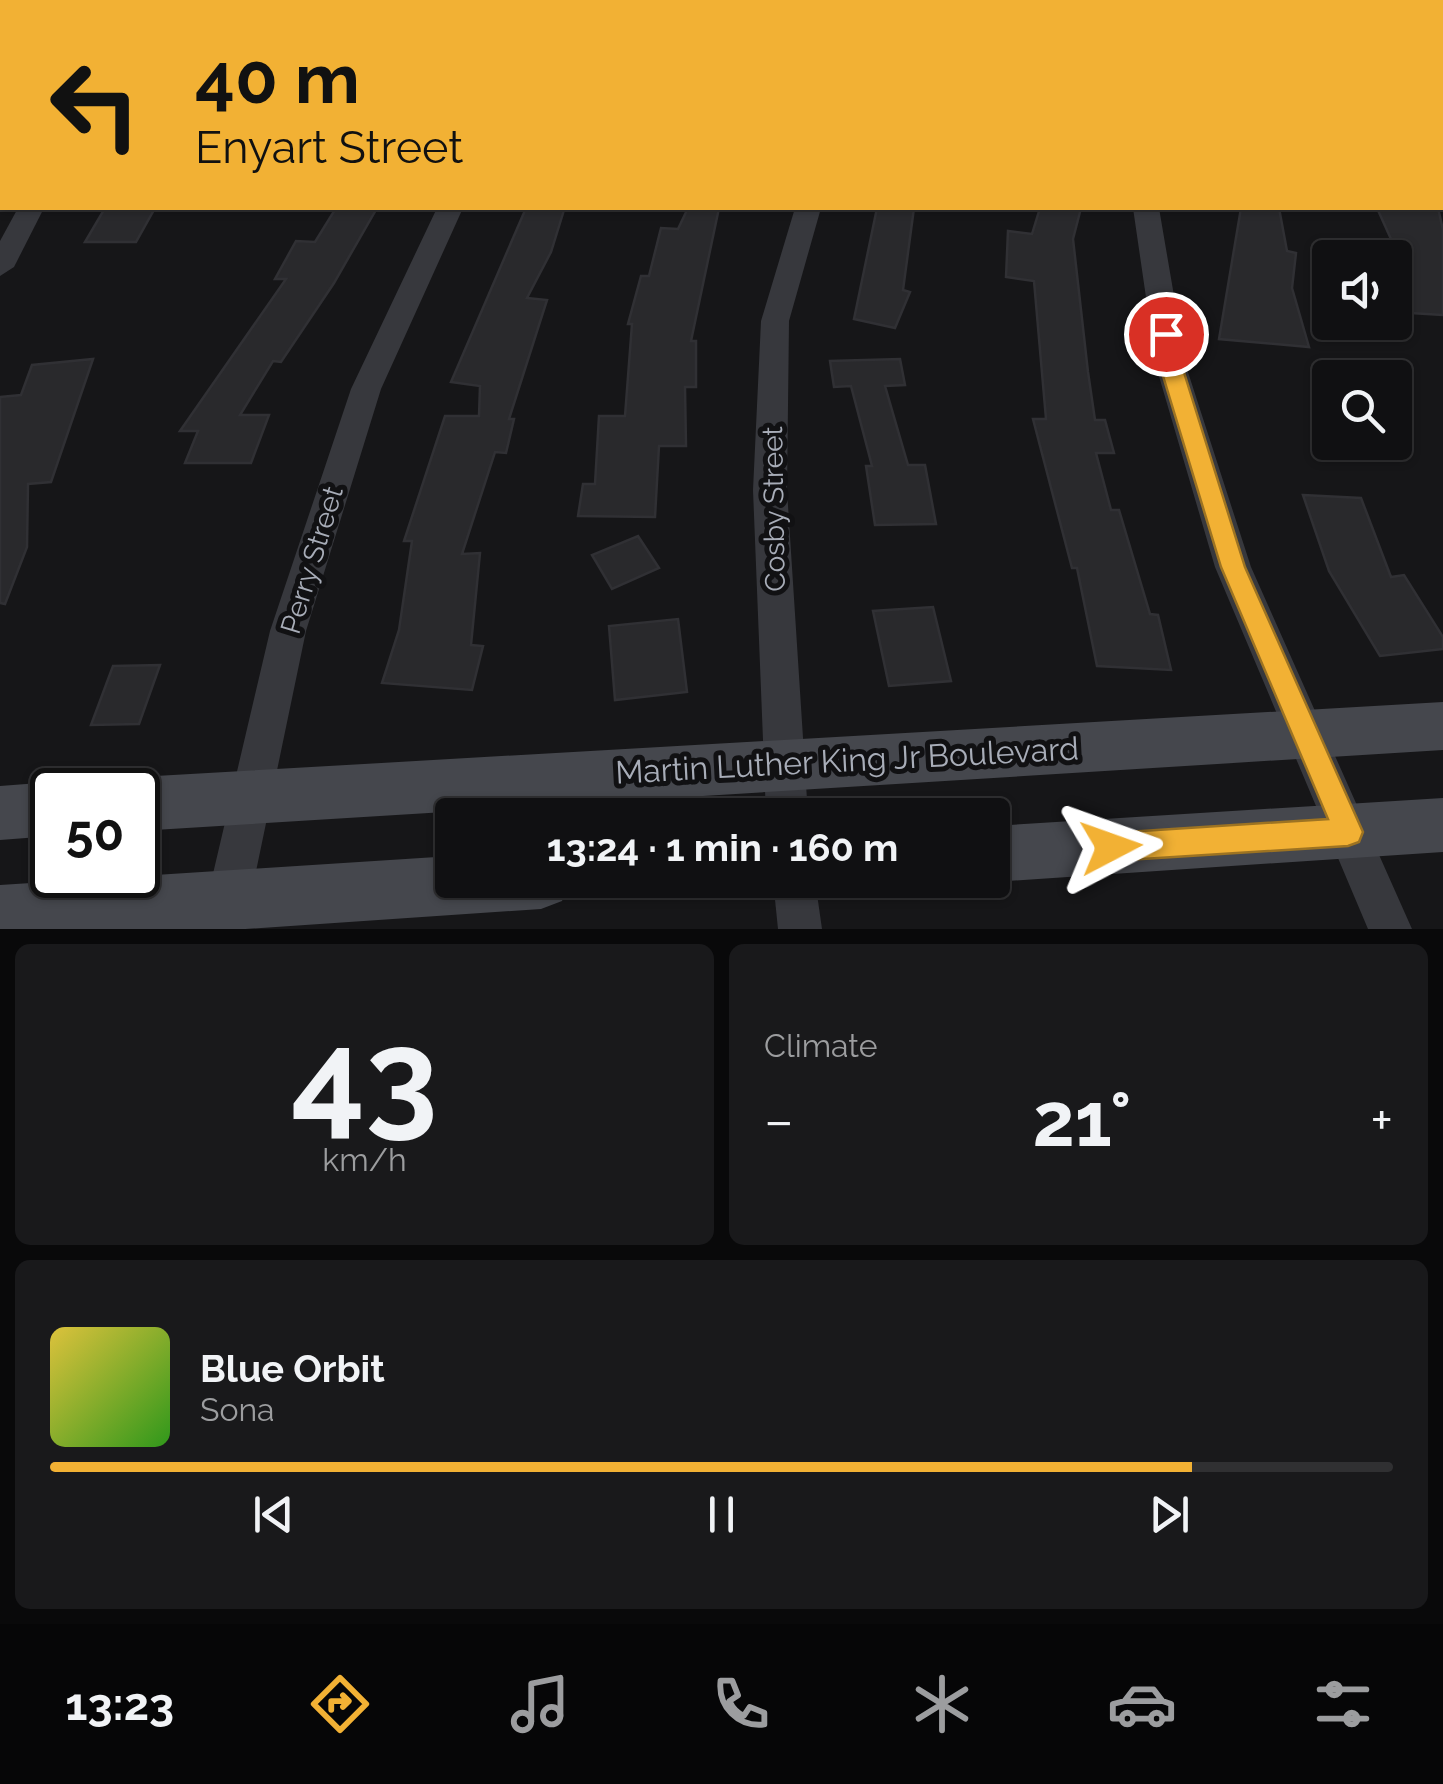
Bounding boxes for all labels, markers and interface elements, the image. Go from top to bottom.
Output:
text: 40 m [195,37,360,119]
icon: left [30,40,160,170]
text: Enyart Street [195,121,463,174]
map controls [1312,240,1412,460]
button: sound [1312,240,1412,340]
pin [1124,292,1209,377]
icon: arrive [1139,307,1194,362]
button: search [1312,360,1412,460]
street label: Cosby Street [756,425,792,592]
street label: Perry Street [274,482,350,638]
street label: Martin Luther King Jr Boulevard [614,729,1080,791]
speed limit sign: 50 [30,768,160,898]
position arrow [1059,795,1163,899]
text: 13:24 · 1 min · 160 m [547,825,898,870]
text: 43 [291,1000,438,1152]
text: Climate [764,1027,878,1064]
text: 21° [1032,1075,1131,1164]
text: − [764,1088,794,1153]
text: + [1370,1088,1393,1153]
text: km/h [322,1141,407,1178]
text: Blue Orbit [200,1346,385,1391]
text: Sona [200,1391,275,1428]
icon: previous [246,1487,301,1542]
icon: pause [694,1487,749,1542]
icon: next [1142,1487,1197,1542]
icon: directions [305,1669,375,1739]
icon: music [505,1669,575,1739]
icon: phone [706,1669,776,1739]
icon: climate [907,1669,977,1739]
icon: car [1107,1669,1177,1739]
icon: filters [1308,1669,1378,1739]
text: 13:23 [65,1678,174,1731]

